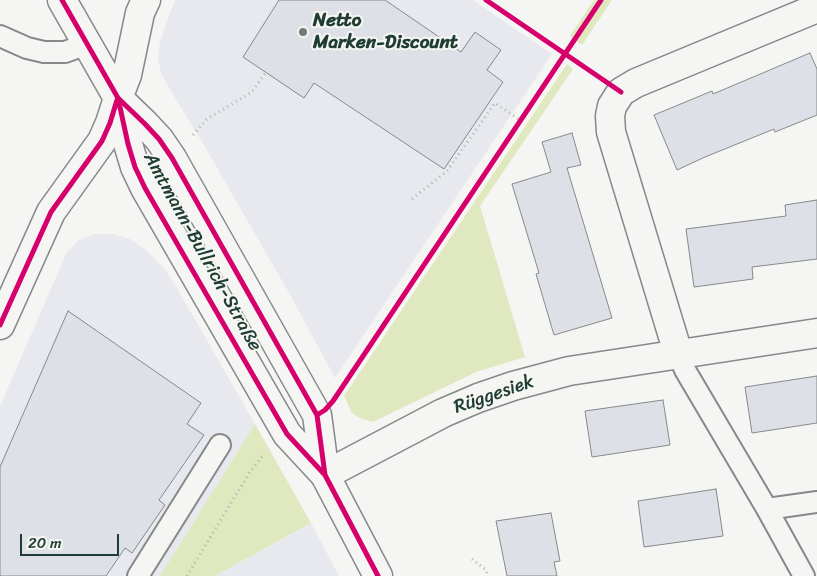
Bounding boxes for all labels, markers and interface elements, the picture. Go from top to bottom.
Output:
place label: Netto Marken-Discount [313,10,458,54]
marker: Netto Marken-Discount [297,26,309,38]
street label: Amtmann-Bullrich-Straße [138,149,266,355]
street label: Rüggesiek [451,371,537,419]
scale bar [22,524,121,556]
text: 20 m [28,530,62,556]

